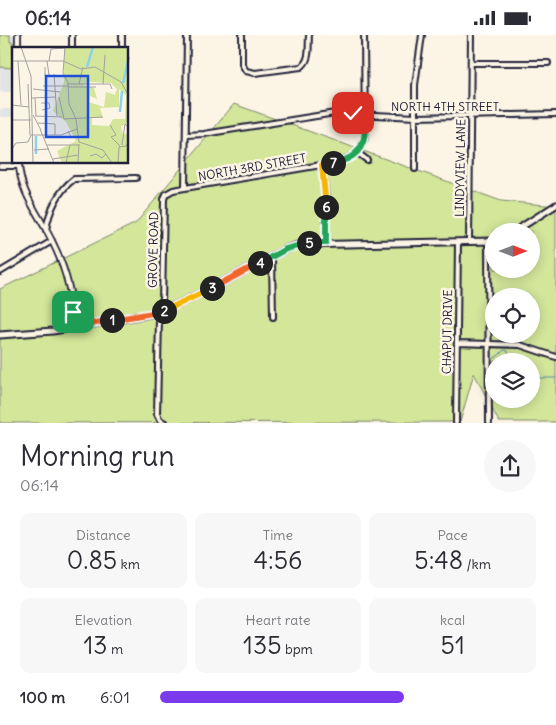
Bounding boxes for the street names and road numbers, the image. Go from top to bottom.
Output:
street label: NORTH 4TH STREET [391,99,499,114]
street label: LINDYVIEW LANE [452,119,468,217]
street label: NORTH 3RD STREET [197,150,307,184]
street label: GROVE ROAD [145,212,161,288]
street label: CHAPUT DRIVE [439,290,455,374]

